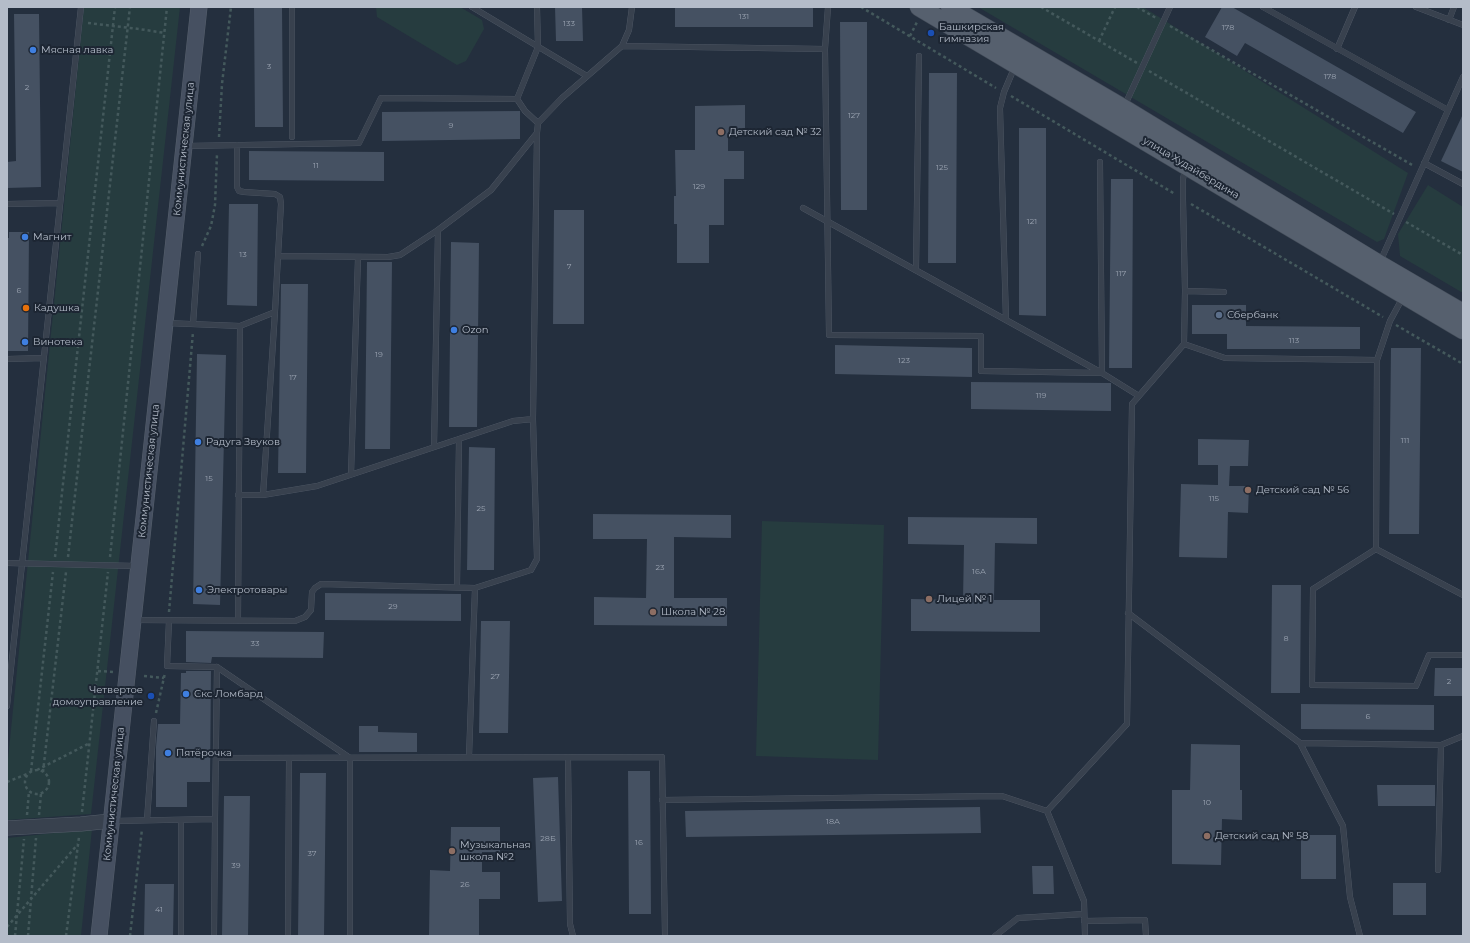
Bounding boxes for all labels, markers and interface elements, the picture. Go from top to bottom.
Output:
house number: 131 [739,12,749,22]
house number: 133 [563,19,575,29]
place label: Башкирская гимназия [939,21,1004,44]
house number: 178 [1222,23,1234,33]
marker: Башкирская гимназия [926,28,936,38]
place label: Мясная лавка [41,44,113,56]
marker: Мясная лавка [28,45,38,55]
house number: 3 [267,62,271,72]
house number: 178 [1324,72,1336,82]
street label: Коммунистическая улица [171,82,197,216]
house number: 2 [25,83,29,93]
house number: 127 [848,111,860,121]
house number: 9 [449,121,453,131]
place label: Детский сад № 32 [729,126,822,138]
marker: Детский сад № 32 [716,127,726,137]
street label: улица Худайбердина [1141,134,1241,202]
house number: 11 [313,161,319,171]
house number: 125 [936,163,948,173]
house number: 129 [693,182,705,192]
house number: 121 [1027,217,1037,227]
place label: Магнит [33,231,72,243]
marker: Магнит [20,232,30,242]
house number: 13 [239,250,247,260]
house number: 7 [567,262,571,272]
house number: 117 [1116,269,1126,279]
house number: 6 [17,286,21,296]
place label: Кадушка [34,302,80,314]
marker: Кадушка [21,303,31,313]
place label: Сбербанк [1227,309,1278,321]
marker: Сбербанк [1214,310,1224,320]
place label: Ozon [462,324,488,336]
marker: Ozon [449,325,459,335]
place label: Винотека [33,336,82,348]
house number: 113 [1289,336,1299,346]
marker: Винотека [20,337,30,347]
house number: 19 [375,350,383,360]
house number: 123 [898,356,910,366]
house number: 17 [289,373,297,383]
house number: 119 [1036,391,1046,401]
street label: Коммунистическая улица [136,404,162,538]
place label: Радуга Звуков [206,436,280,448]
house number: 111 [1401,436,1409,446]
marker: Радуга Звуков [193,437,203,447]
house number: 15 [205,474,213,484]
place label: Детский сад № 56 [1256,484,1349,496]
marker: Детский сад № 56 [1243,485,1253,495]
house number: 115 [1209,494,1219,504]
house number: 25 [476,504,486,514]
house number: 23 [655,563,665,573]
house number: 16А [972,567,986,577]
place label: Электротовары [207,584,287,596]
marker: Электротовары [194,585,204,595]
place label: Лицей № 1 [937,593,992,605]
marker: Лицей № 1 [924,594,934,604]
house number: 29 [388,602,398,612]
place label: Школа № 28 [661,606,725,618]
marker: Школа № 28 [648,607,658,617]
house number: 8 [1283,634,1289,644]
house number: 33 [251,639,259,649]
house number: 27 [490,672,500,682]
house number: 2 [1447,677,1451,687]
place label: Четвертое домоуправление [53,684,143,708]
place label: Скс Ломбард [194,688,263,700]
marker: Скс Ломбард [181,689,191,699]
marker: Четвертое домоуправление [146,691,156,701]
house number: 6 [1366,712,1370,722]
street label: Коммунистическая улица [101,727,127,861]
place label: Пятёрочка [176,747,232,759]
marker: Пятёрочка [163,748,173,758]
house number: 10 [1203,798,1211,808]
house number: 18А [826,817,840,827]
place label: Детский сад № 58 [1215,830,1308,842]
marker: Детский сад № 58 [1202,831,1212,841]
house number: 28Б [540,834,556,844]
house number: 16 [635,838,643,848]
place label: Музыкальная школа №2 [460,839,531,862]
marker: Музыкальная школа №2 [447,846,457,856]
house number: 37 [307,849,317,859]
house number: 39 [231,861,241,871]
house number: 26 [460,880,470,890]
house number: 41 [155,905,163,915]

